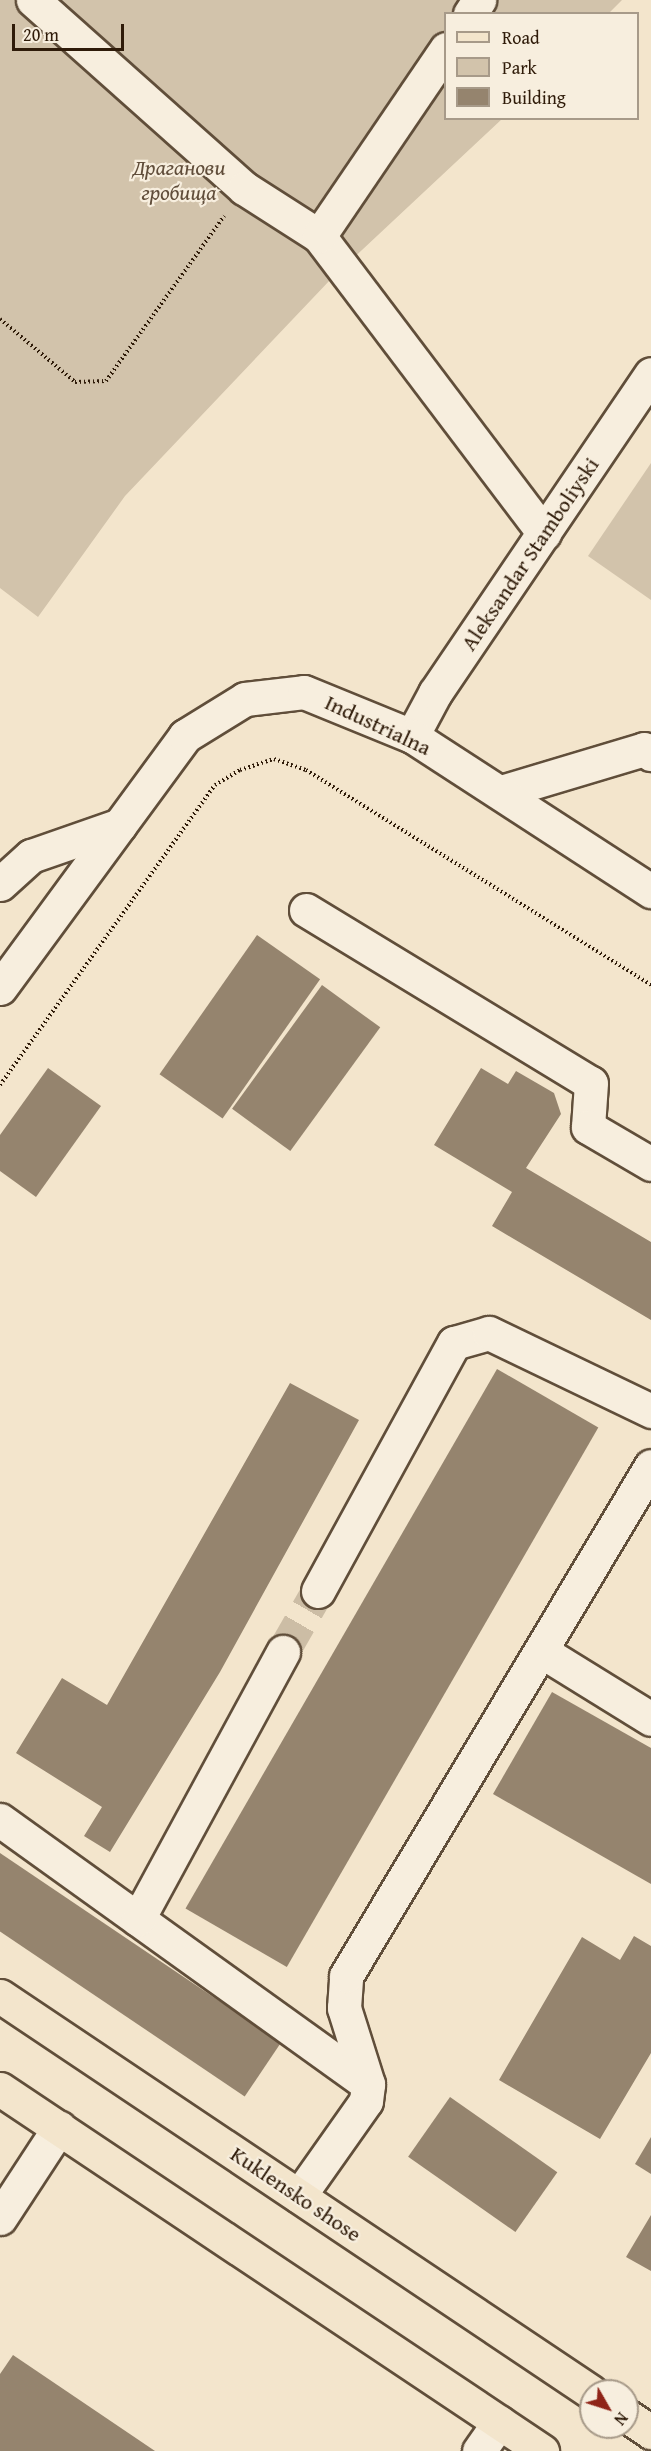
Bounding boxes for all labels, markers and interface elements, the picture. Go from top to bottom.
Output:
scale bar [15,12,128,50]
legend [444,12,639,120]
text: 20 m [23,21,59,48]
text: Road [502,24,540,51]
text: Park [502,54,537,81]
text: Building [502,84,566,111]
park label: Драганови гробища [132,154,226,206]
street label: Aleksandar Stamboliyski [455,452,605,656]
street label: Industrialna [321,689,435,761]
street label: Kuklensko shose [226,2141,366,2247]
north arrow [579,2379,639,2439]
text: N [609,2407,634,2431]

